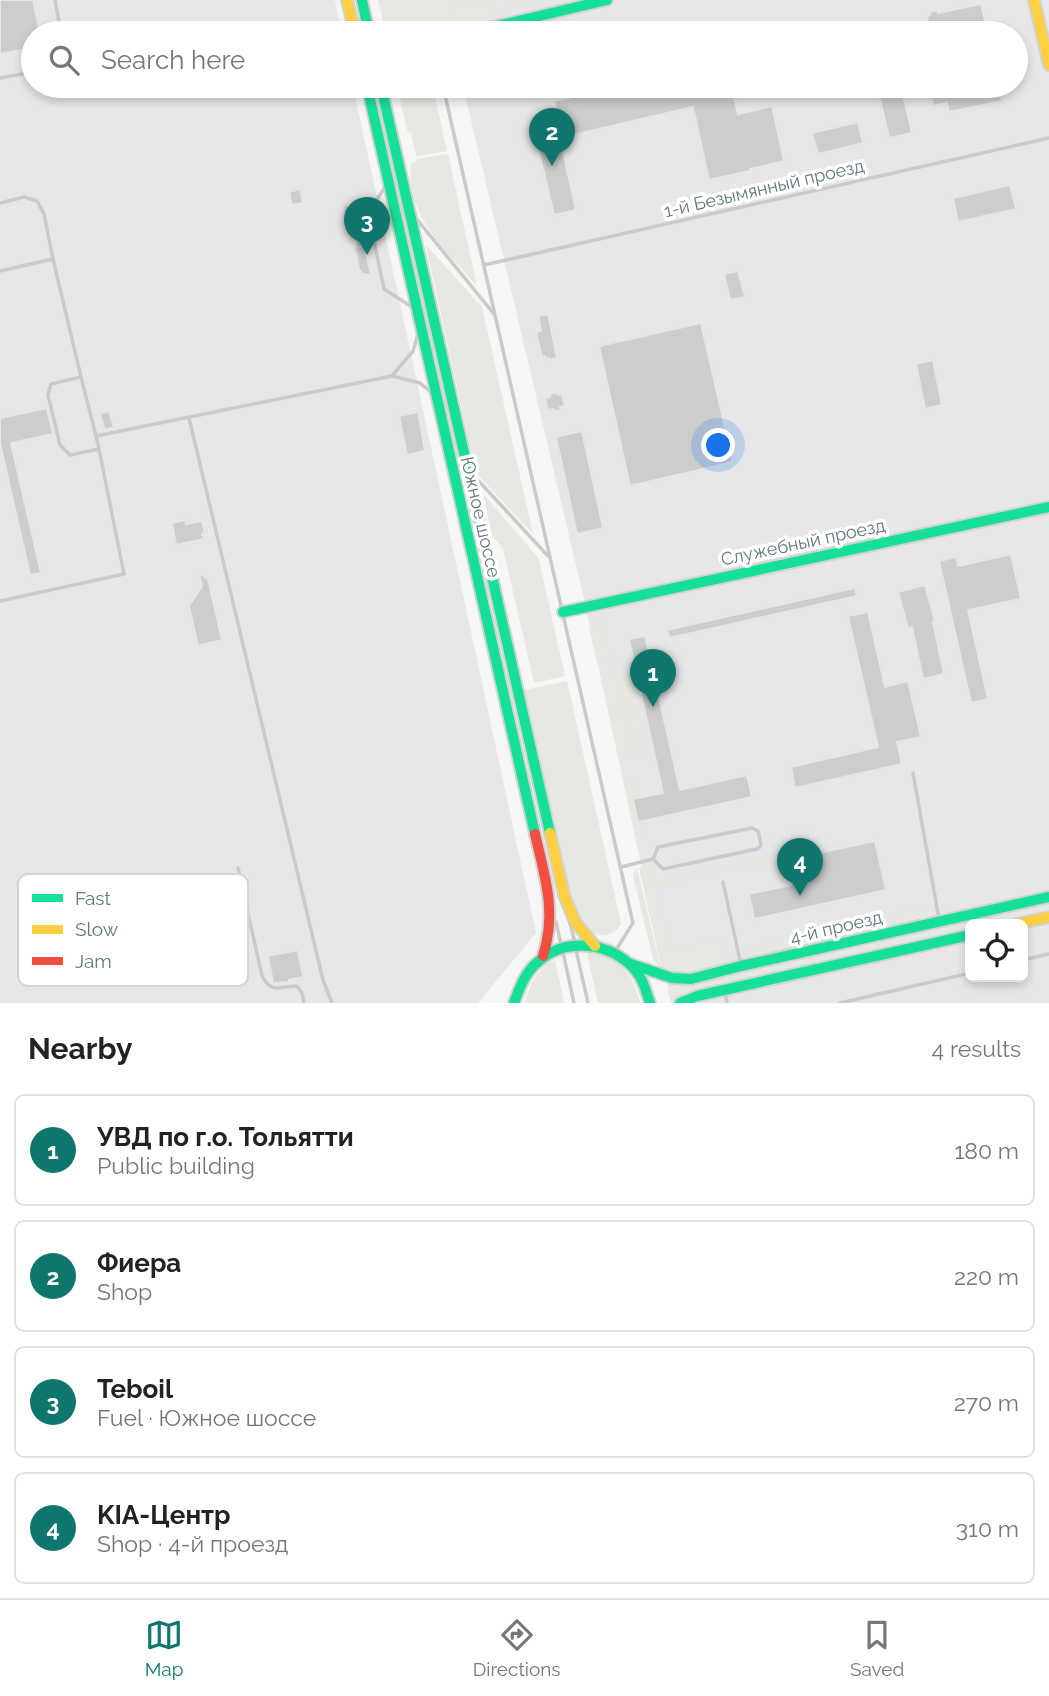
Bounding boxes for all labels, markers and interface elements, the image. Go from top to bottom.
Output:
search box [21,21,1028,98]
icon: search [45,41,83,79]
text: Search here [101,45,245,75]
pin: 2 [529,108,575,166]
street label: 1-й Безымянный проезд [662,155,866,221]
pin: 3 [344,197,390,255]
your location [701,428,735,462]
street label: Южное шоссе [457,455,505,580]
street label: Служебный проезд [719,514,887,570]
pin: 1 [630,649,676,707]
pin: 4 [777,838,823,896]
legend [18,874,248,986]
text: Fast [75,887,111,909]
street label: 4-й проезд [788,906,884,948]
text: Slow [75,918,119,940]
map controls [965,919,1028,982]
button: locate [965,919,1028,982]
text: Jam [75,950,112,972]
text: Nearby [28,1031,132,1066]
text: 4 results [932,1035,1021,1062]
text: УВД по г.о. Тольятти [97,1122,354,1152]
text: 1 [47,1137,59,1164]
text: 180 m [954,1137,1019,1164]
text: Public building [97,1152,255,1179]
text: Фиера [97,1248,181,1278]
text: 2 [47,1263,59,1290]
text: 220 m [954,1263,1019,1290]
text: Shop [97,1278,152,1305]
text: Teboil [97,1374,173,1404]
text: 3 [47,1389,59,1416]
text: 270 m [954,1389,1019,1416]
text: Fuel · Южное шоссе [97,1404,316,1431]
text: KIA-Центр [97,1500,230,1530]
text: 4 [46,1515,60,1542]
text: 310 m [956,1515,1019,1542]
text: Shop · 4-й проезд [97,1530,288,1557]
tab: Map [145,1616,183,1680]
tab: Directions [473,1616,561,1680]
tab: Saved [850,1616,904,1680]

